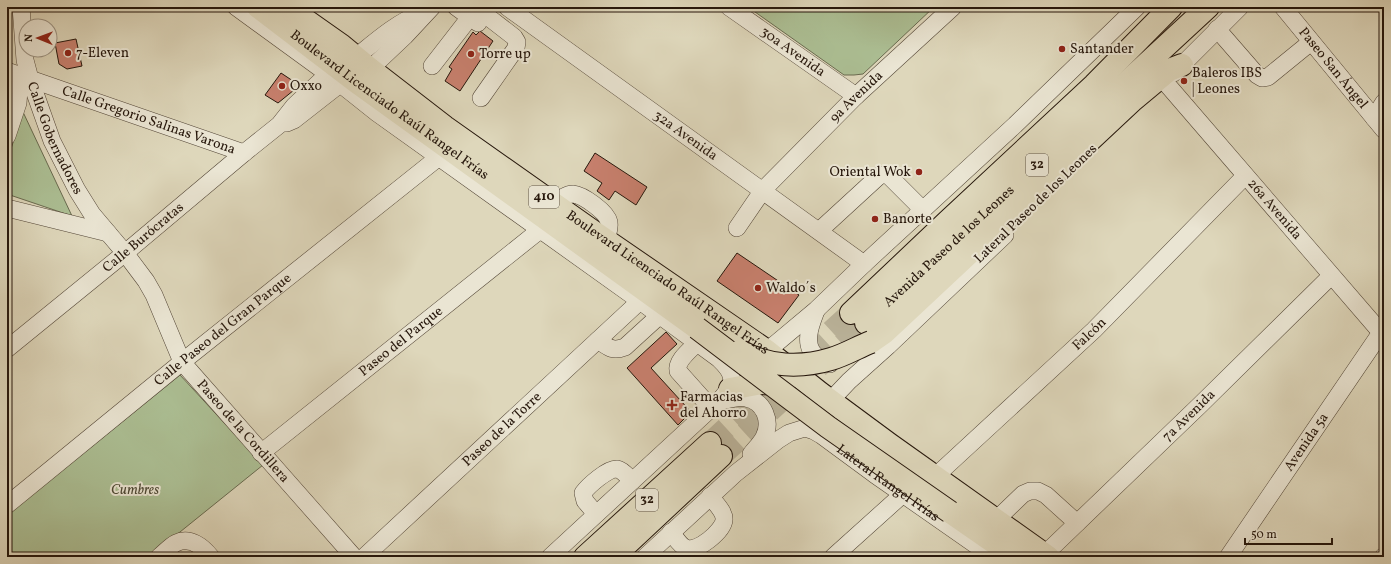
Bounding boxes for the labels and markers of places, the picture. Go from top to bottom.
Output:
place label: Santander [1070,40,1134,59]
place label: 7-Eleven [76,44,129,63]
marker: Santander [1057,44,1067,54]
place label: Torre up [479,45,531,64]
marker: 7-Eleven [63,48,73,58]
marker: Torre up [466,49,476,59]
place label: Baleros IBS | Leones [1192,64,1262,99]
marker: Baleros IBS | Leones [1179,76,1189,86]
place label: Oxxo [290,77,322,96]
marker: Oxxo [277,81,287,91]
place label: Oriental Wok [829,163,911,182]
marker: Oriental Wok [914,167,924,177]
place label: Banorte [883,210,932,229]
marker: Banorte [870,214,880,224]
place label: Waldo´s [766,279,816,298]
marker: Waldo´s [753,283,763,293]
place label: Farmacias del Ahorro [680,388,746,423]
marker: Farmacias del Ahorro [667,400,677,410]

